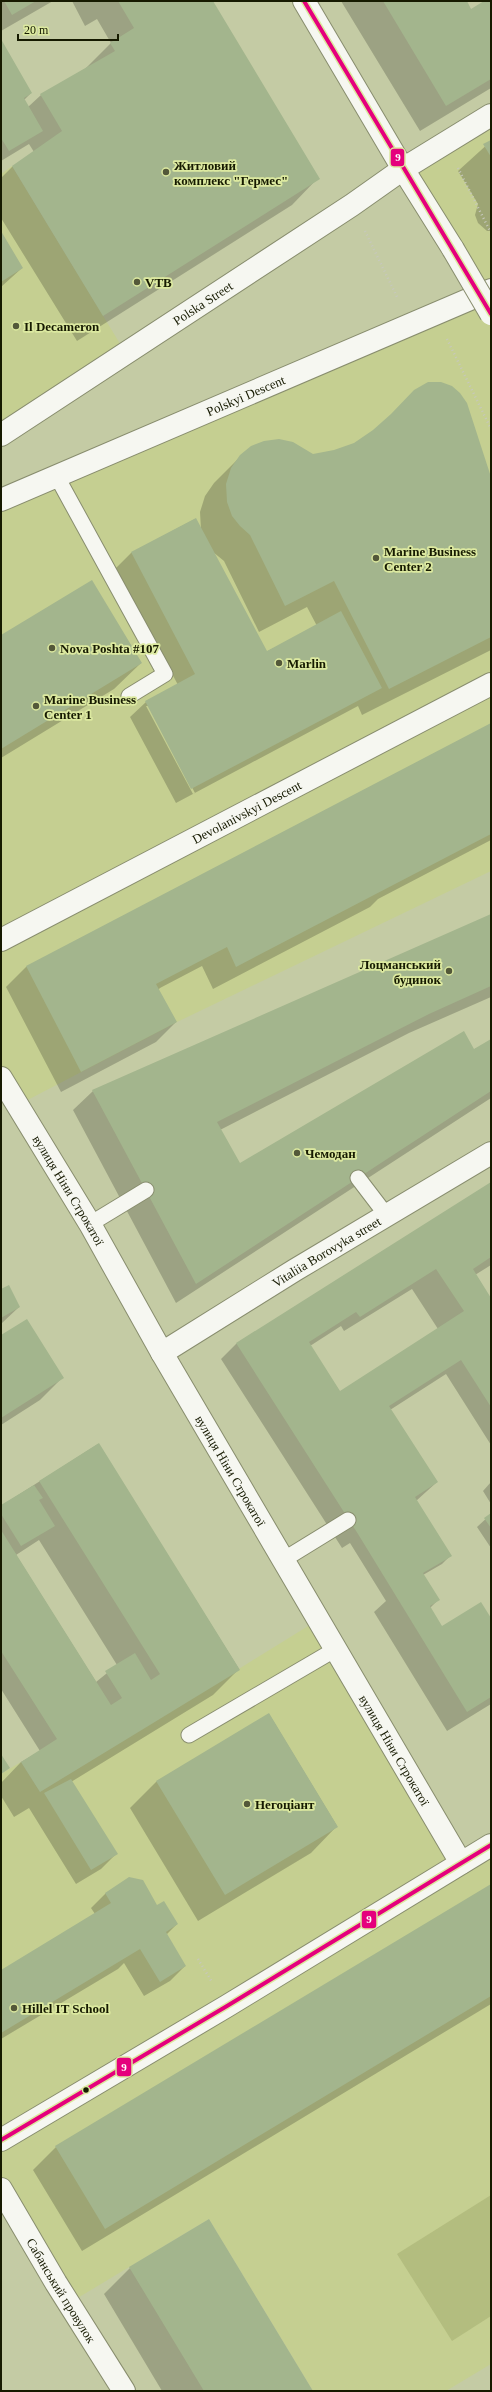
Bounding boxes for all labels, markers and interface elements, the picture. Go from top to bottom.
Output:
scale bar [18,16,118,42]
text: 20 m [24,23,49,37]
line badge: 9 [390,148,405,167]
text: 9 [395,151,401,163]
place label: Житловий комплекс "Гермес" [174,158,288,188]
marker: Житловий комплекс "Гермес" [161,167,171,177]
place label: VTB [145,275,172,290]
marker: VTB [132,277,142,287]
street label: Polska Street [170,278,236,328]
place label: Il Decameron [24,319,100,334]
marker: Il Decameron [11,321,21,331]
street label: Polskyi Descent [204,372,288,419]
place label: Marine Business Center 2 [384,544,476,574]
marker: Marine Business Center 2 [371,553,381,563]
place label: Nova Poshta #107 [60,641,159,656]
marker: Nova Poshta #107 [47,643,57,653]
place label: Marlin [287,656,327,671]
marker: Marlin [274,658,284,668]
place label: Marine Business Center 1 [44,692,136,722]
marker: Marine Business Center 1 [31,701,41,711]
street label: Devolanivskyi Descent [190,777,304,847]
place label: Лоцманський будинок [360,957,442,987]
marker: Лоцманський будинок [444,966,454,976]
street label: вулиця Ніни Строкатої [30,1132,108,1248]
place label: Чемодан [305,1146,356,1161]
marker: Чемодан [292,1148,302,1158]
street label: Vitaliia Borovyka street [269,1213,384,1291]
street label: вулиця Ніни Строкатої [192,1413,269,1529]
street label: вулиця Ніни Строкатої [356,1692,433,1809]
place label: Негоціант [255,1797,315,1812]
marker: Негоціант [242,1799,252,1809]
line badge: 9 [361,1910,377,1929]
text: 9 [366,1913,372,1925]
place label: Hillel IT School [22,2001,110,2016]
marker: Hillel IT School [9,2003,19,2013]
line badge: 9 [116,2057,132,2077]
text: 9 [121,2061,127,2073]
unlabelled marker [81,2085,91,2095]
street label: Сабанський провулок [23,2236,99,2346]

